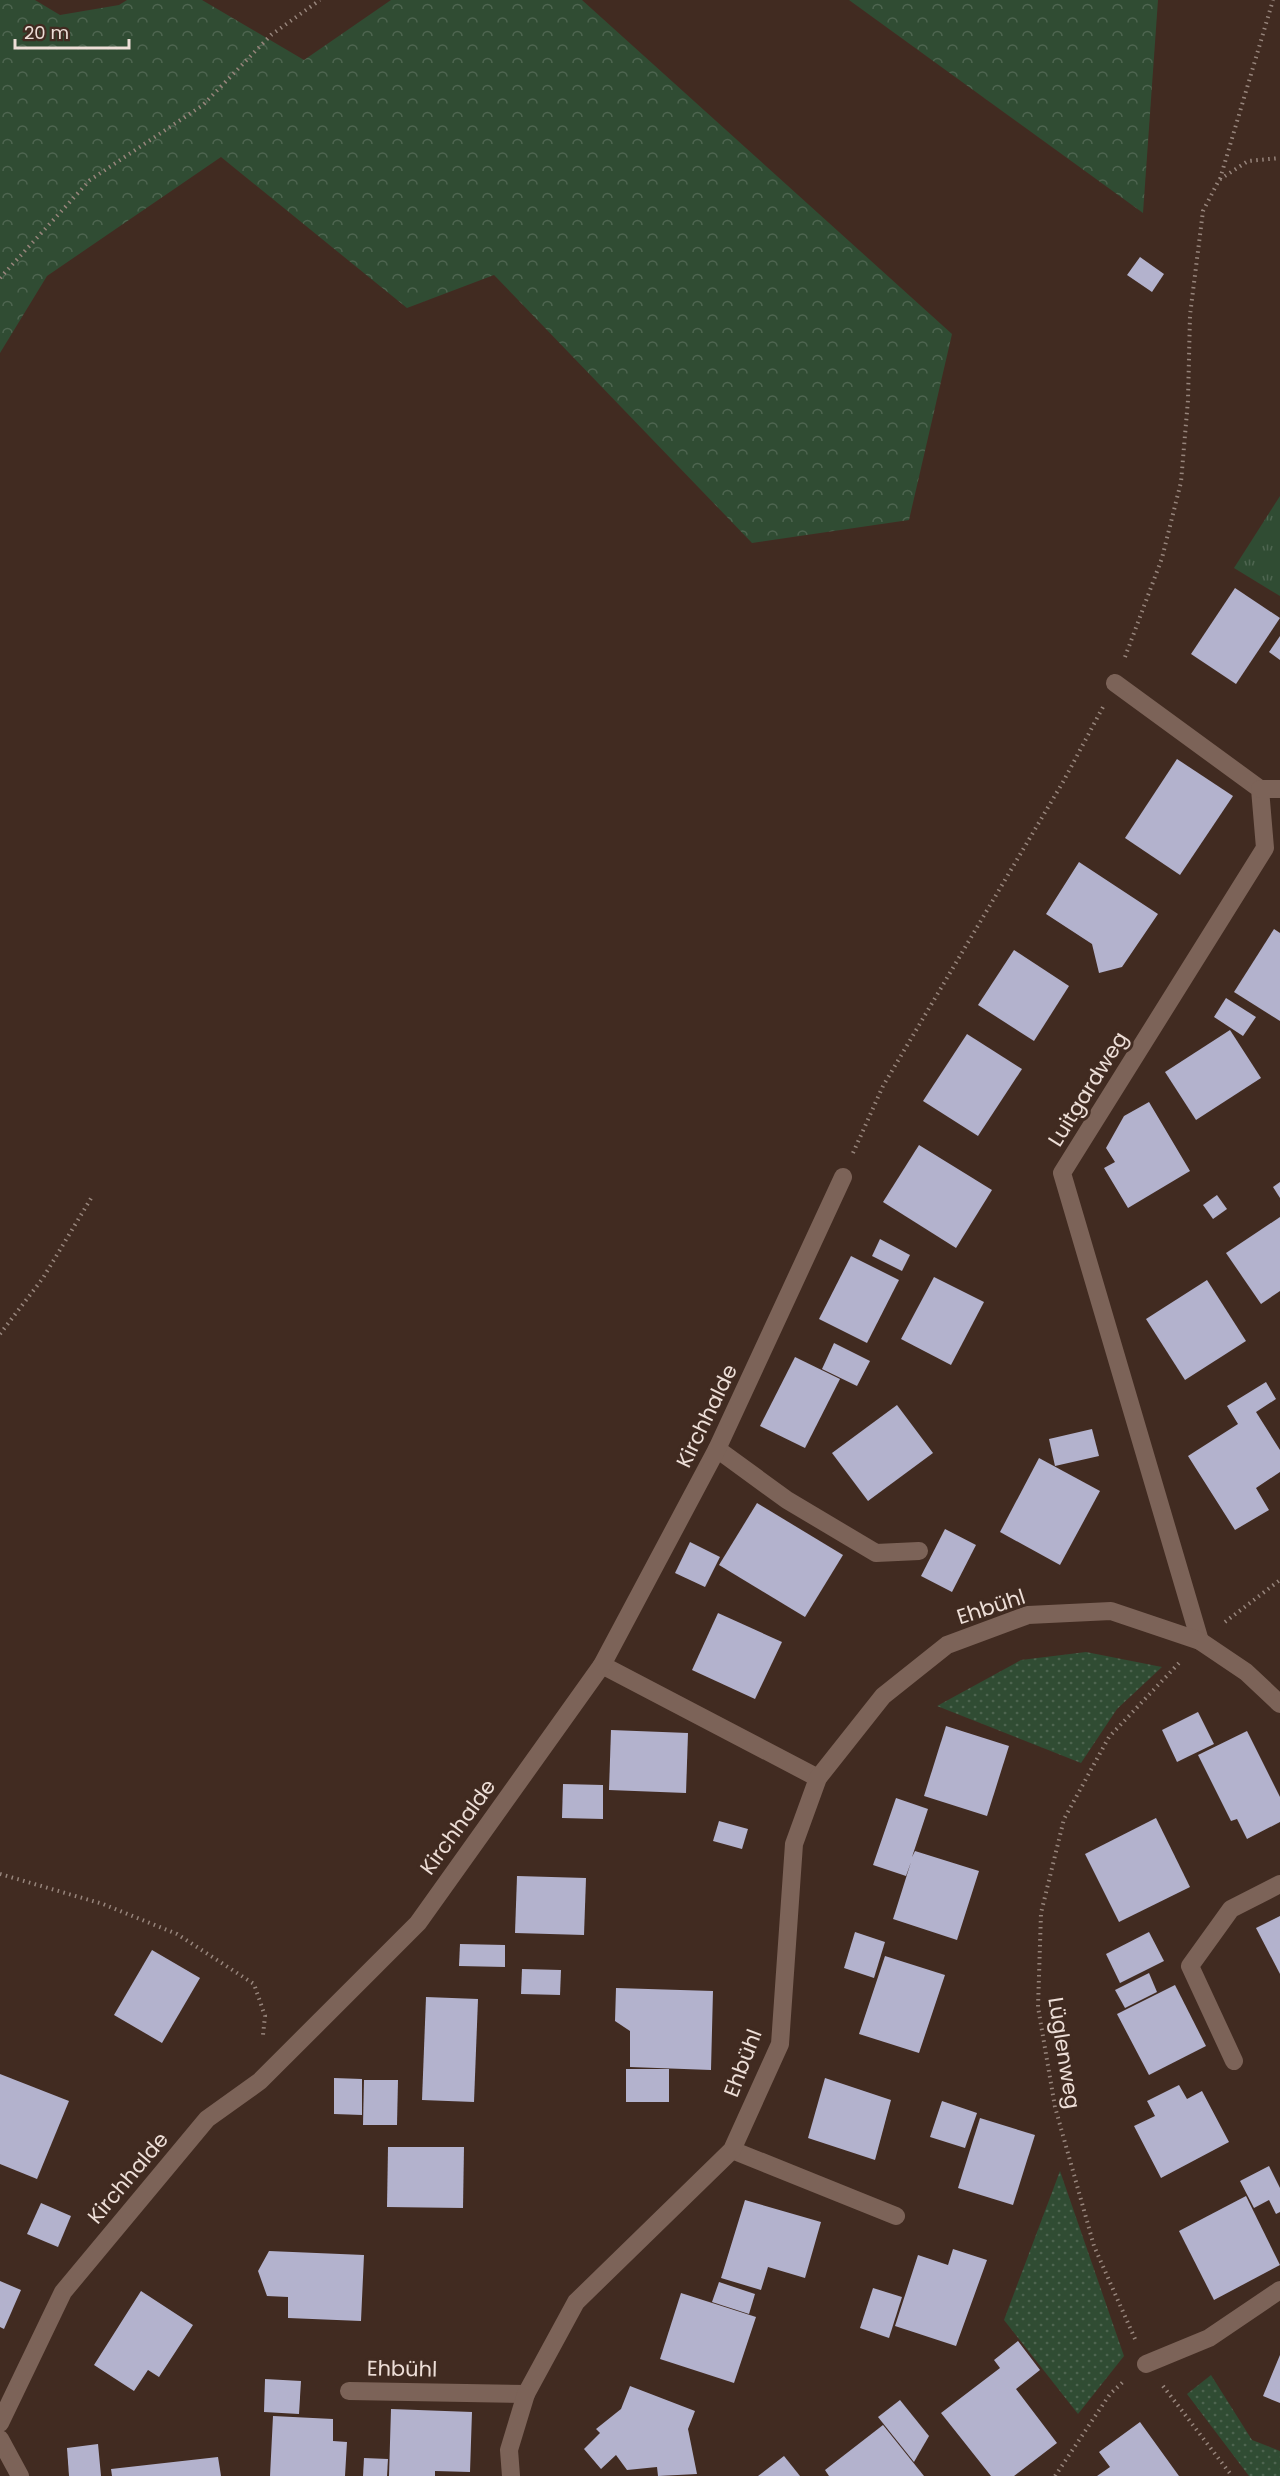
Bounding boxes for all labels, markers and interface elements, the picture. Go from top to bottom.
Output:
scale bar [15,12,129,50]
text: 20 m [24,20,69,45]
street label: Luitgardweg [1041,1026,1134,1152]
street label: Kirchhalde [669,1359,744,1472]
street label: Ehbühl [953,1582,1029,1631]
street label: Kirchhalde [413,1773,502,1880]
street label: Lüglenweg [1041,1995,1088,2111]
street label: Ehbühl [716,2025,769,2101]
street label: Kirchhalde [81,2126,175,2230]
street label: Ehbühl [367,2353,437,2384]

